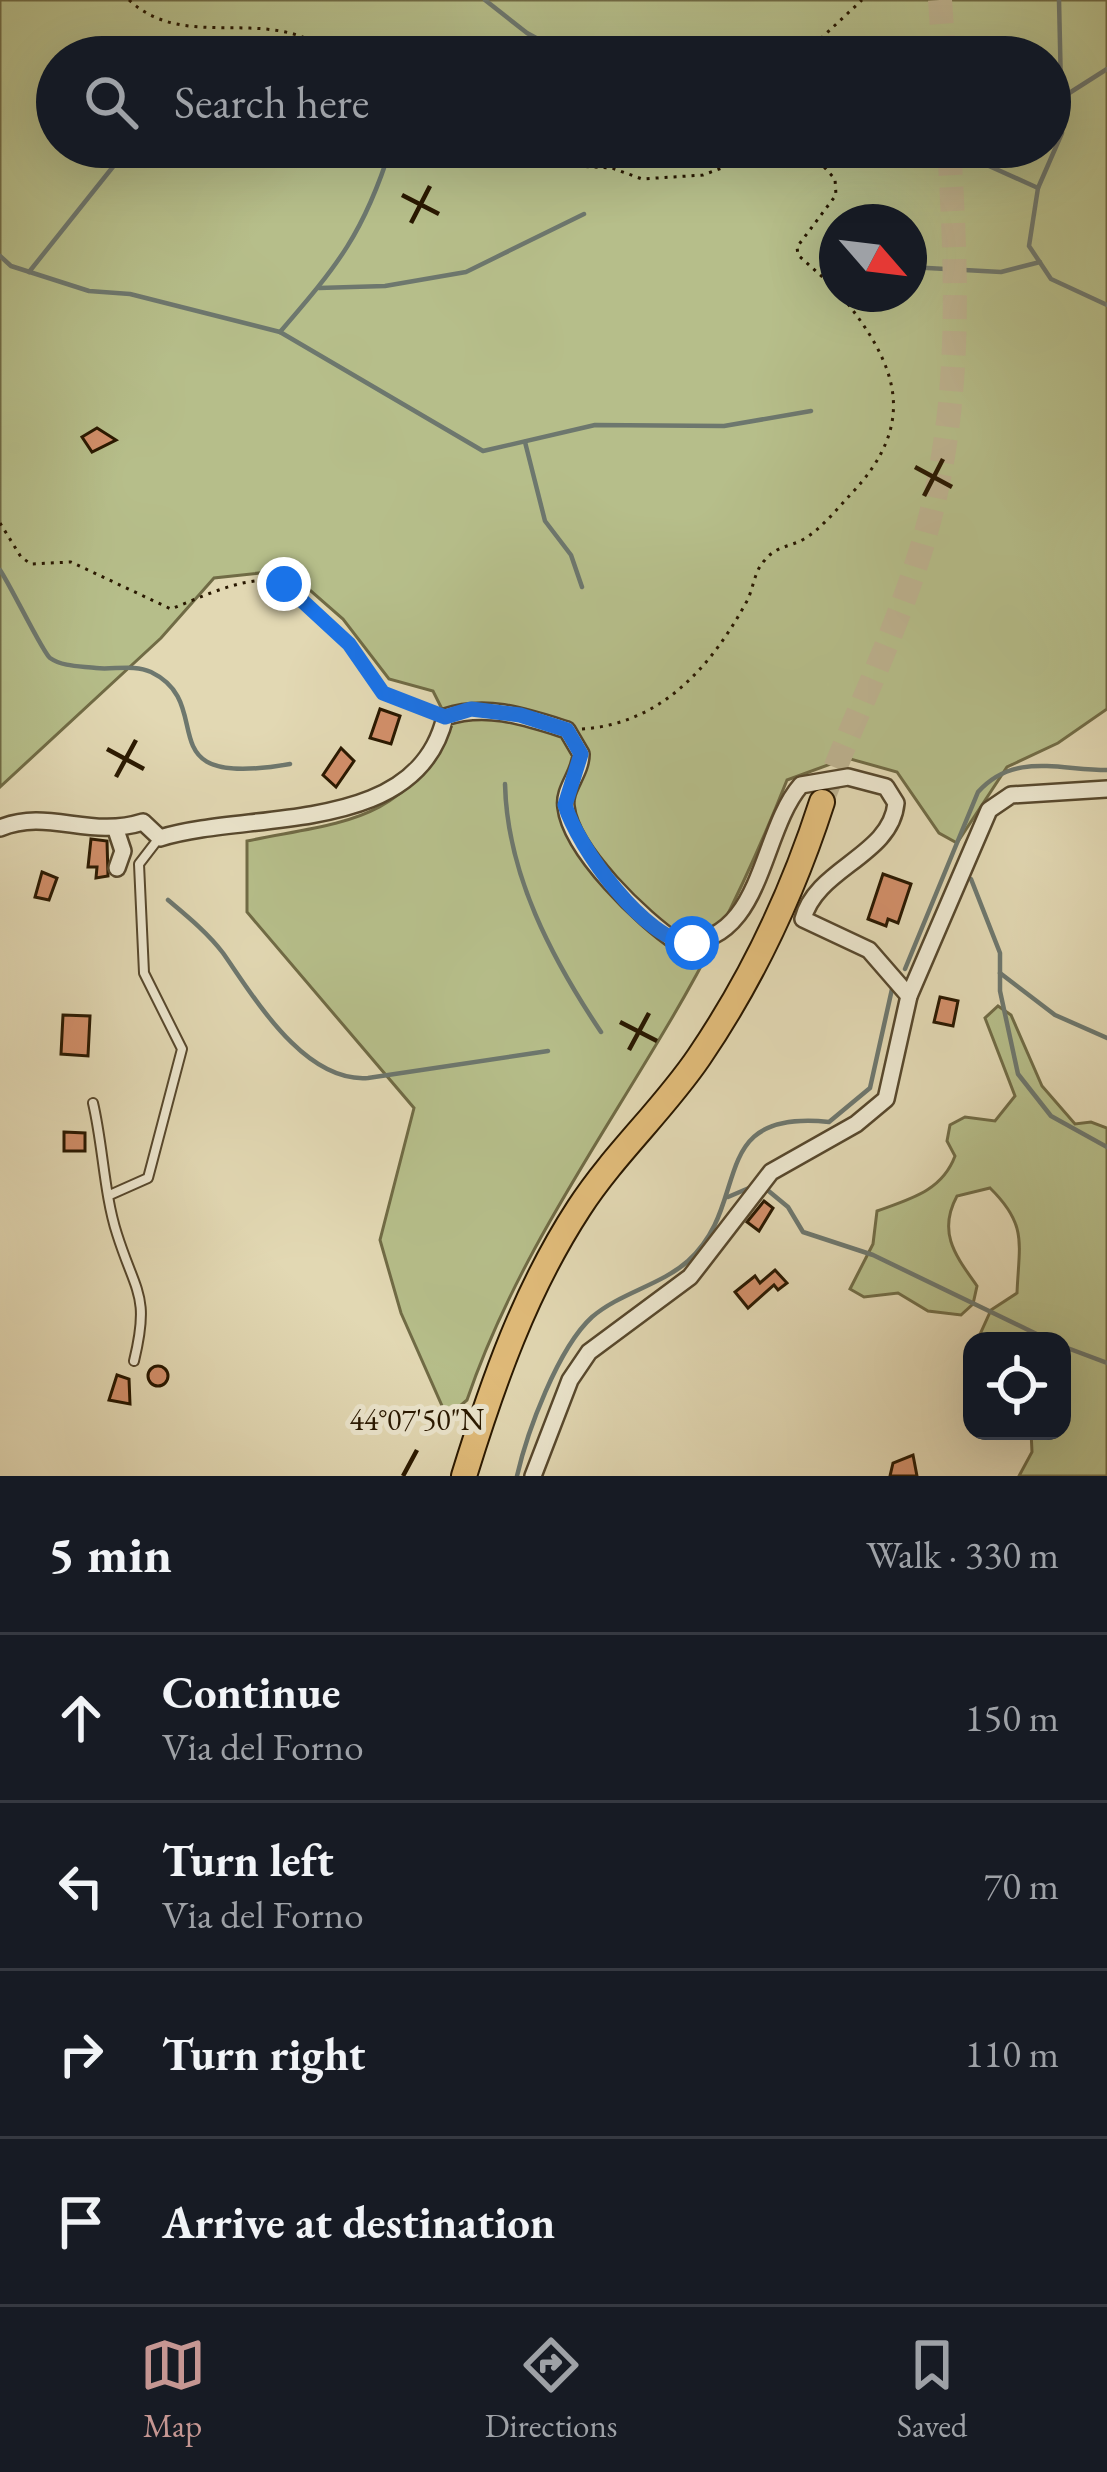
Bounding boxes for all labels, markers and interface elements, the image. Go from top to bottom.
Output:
search box [36,36,1071,168]
icon: search [78,69,144,135]
text: Search here [174,73,369,131]
north arrow [819,204,927,312]
route end [257,557,311,611]
route start [665,916,719,970]
map controls [963,1332,1071,1440]
button: locate [963,1332,1071,1440]
text: 44°07'50"N [350,1400,485,1439]
text: 5 min [48,1521,172,1587]
text: Walk · 330 m [866,1529,1059,1580]
text: Continue [162,1663,340,1721]
icon: ahead [48,1685,114,1751]
text: 150 m [965,1692,1059,1743]
text: Via del Forno [162,1721,363,1772]
text: Turn left [162,1831,334,1889]
icon: left [48,1853,114,1919]
text: 70 m [983,1860,1059,1911]
text: Via del Forno [162,1889,363,1940]
icon: right [48,2021,114,2087]
text: Turn right [162,2025,365,2083]
text: 110 m [965,2028,1059,2079]
icon: arrive [48,2189,114,2255]
text: Arrive at destination [162,2193,555,2251]
tab: Map [140,2332,206,2447]
tab: Directions [485,2332,618,2447]
tab: Saved [897,2332,967,2447]

